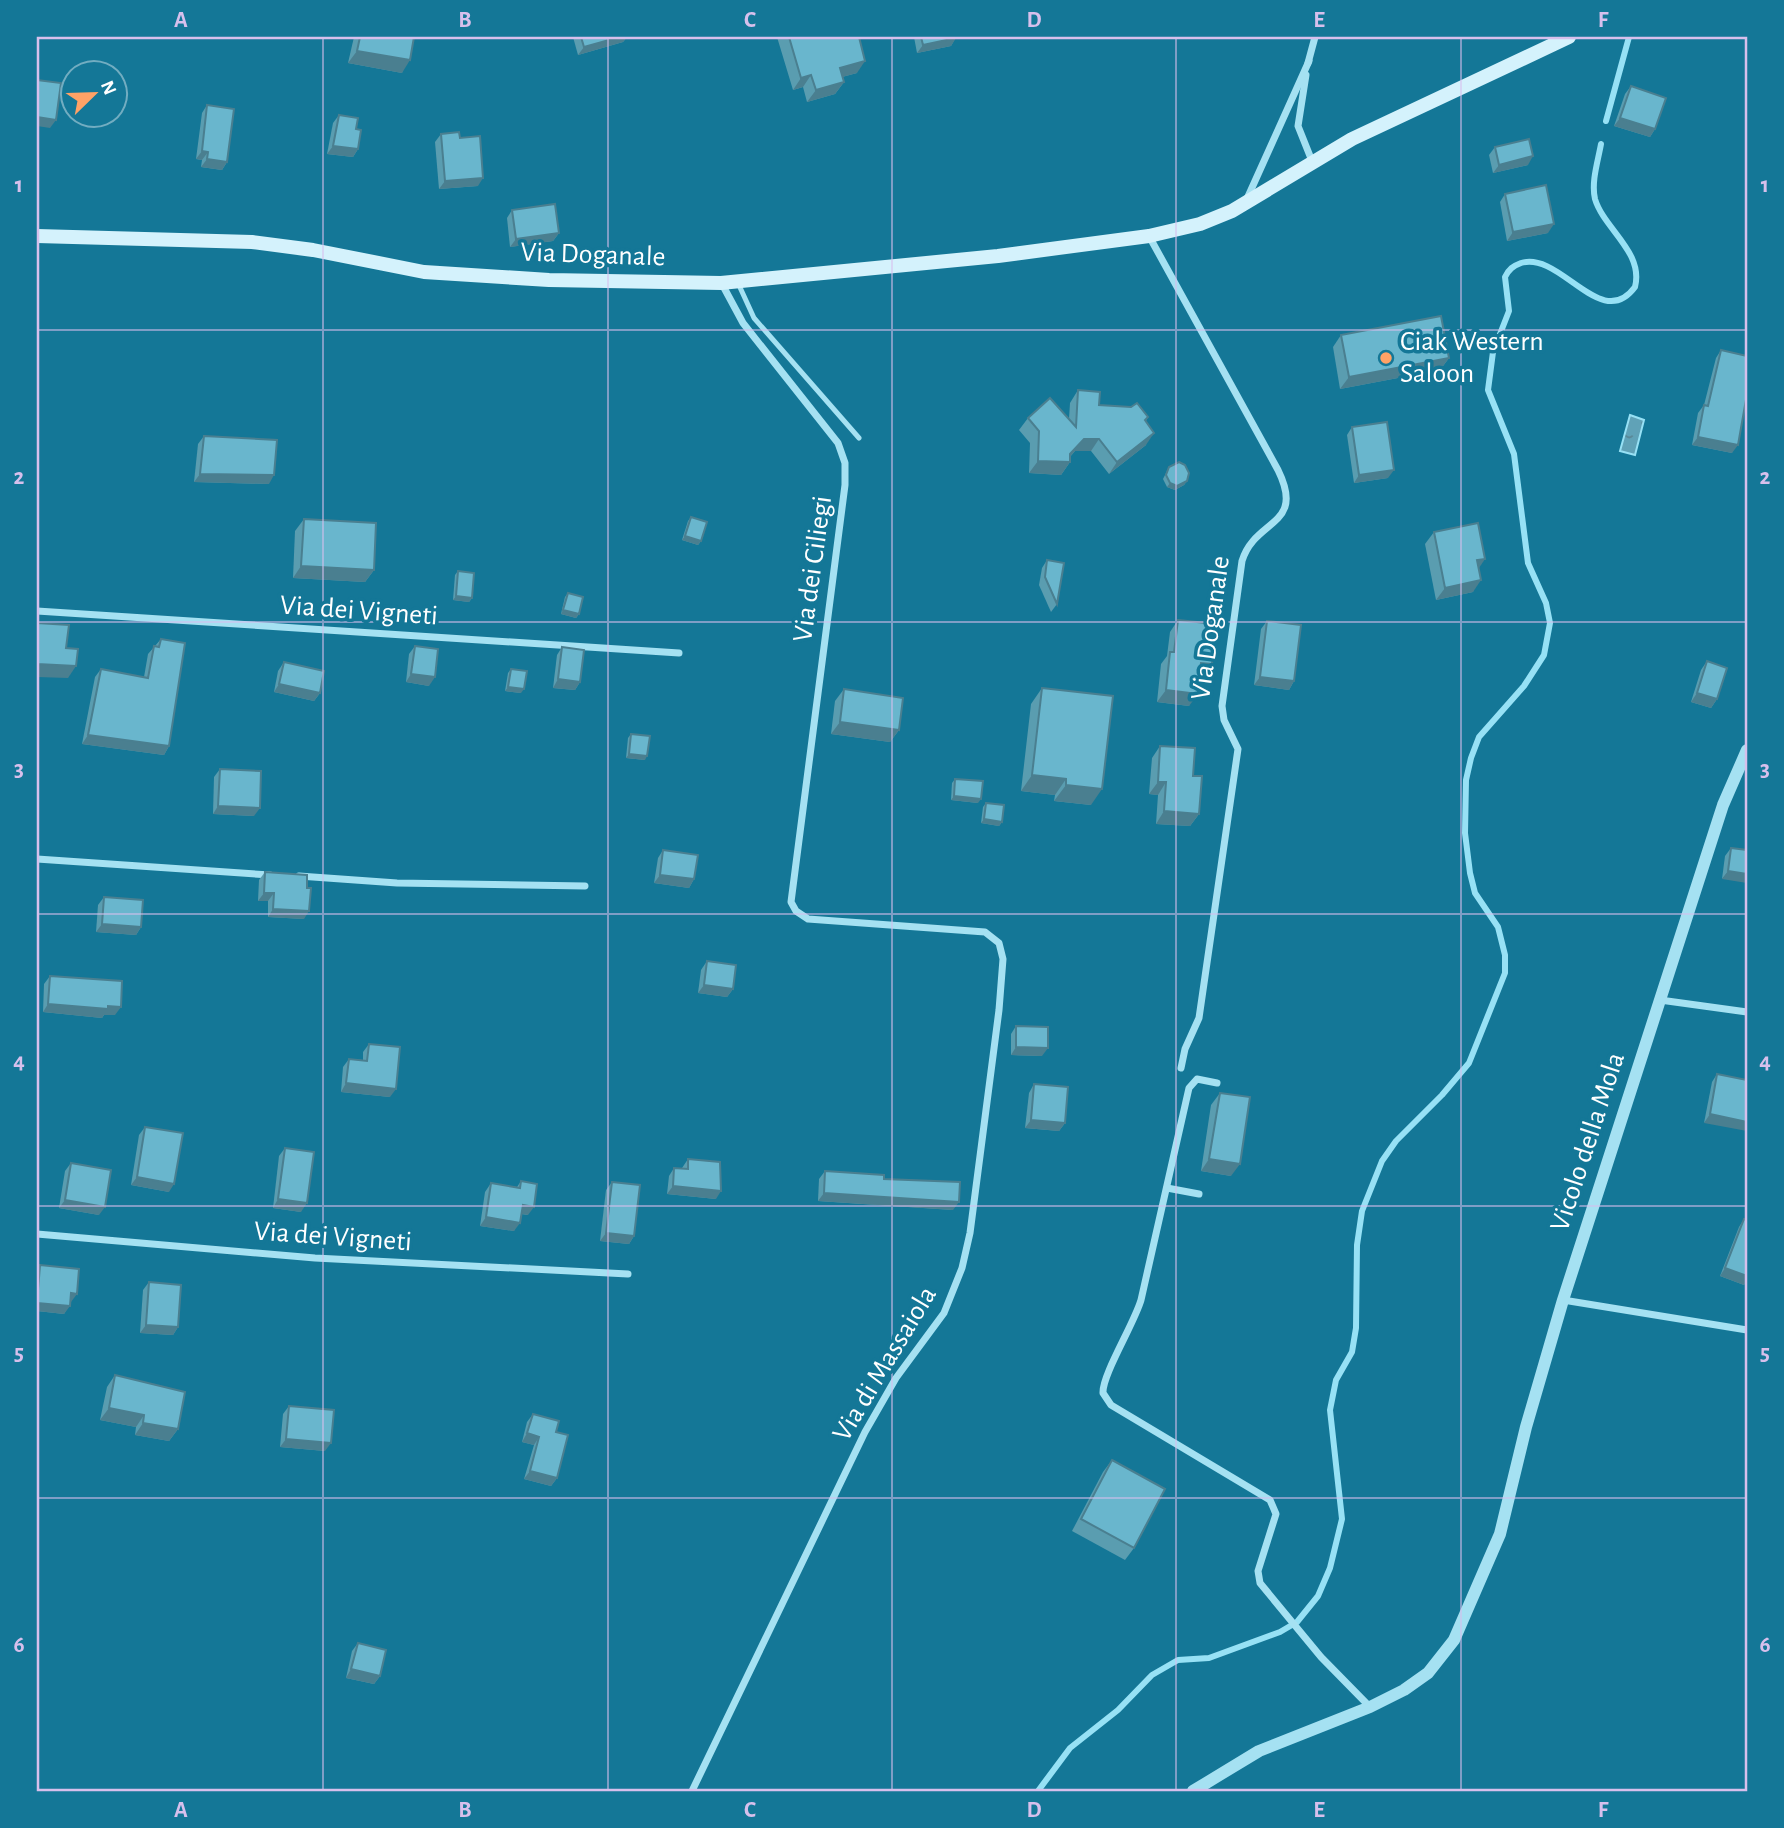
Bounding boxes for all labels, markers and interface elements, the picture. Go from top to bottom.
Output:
text: A [174,9,188,32]
text: B [458,9,472,32]
text: C [744,9,756,32]
text: D [1026,9,1042,32]
text: E [1313,9,1325,32]
text: F [1598,9,1609,32]
north arrow [60,60,130,130]
text: N [97,78,120,98]
text: 1 [15,174,23,197]
text: 1 [1761,174,1769,197]
street label: Via Doganale [520,238,666,272]
place label: Ciak Western Saloon [1400,328,1544,388]
marker: Ciak Western Saloon [1378,350,1394,366]
text: 2 [14,466,25,489]
text: 2 [1760,466,1771,489]
street label: Via dei Ciliegi [789,494,837,644]
street label: Via Doganale [1187,554,1235,702]
street label: Via dei Vigneti [279,592,439,630]
text: 3 [14,758,24,781]
text: 3 [1760,758,1770,781]
street label: Vicolo della Mola [1546,1049,1630,1235]
text: 4 [13,1050,25,1073]
text: 4 [1759,1050,1771,1073]
street label: Via dei Vigneti [253,1218,413,1256]
street label: Via di Massaiola [828,1282,942,1446]
text: 5 [14,1342,24,1365]
text: 5 [1760,1342,1770,1365]
text: 6 [13,1634,25,1657]
text: 6 [1759,1634,1771,1657]
text: A [174,1799,188,1822]
text: B [458,1799,472,1822]
text: C [744,1799,756,1822]
text: D [1026,1799,1042,1822]
text: E [1313,1799,1325,1822]
text: F [1598,1799,1609,1822]

